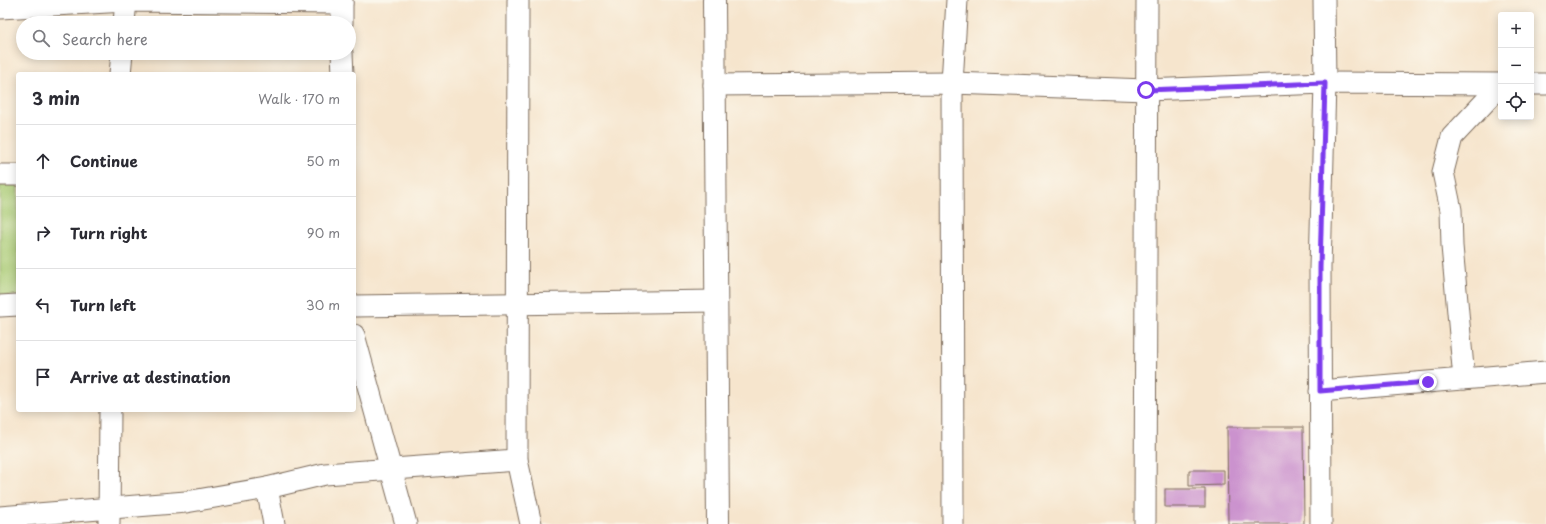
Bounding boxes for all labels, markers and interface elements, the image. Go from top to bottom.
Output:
map controls [1498,12,1534,120]
button: + [1498,12,1534,48]
search box [16,16,356,60]
icon: search [30,27,52,49]
text: Search here [62,27,148,50]
button: − [1498,48,1534,84]
route start [1137,81,1155,99]
button: locate [1498,84,1534,120]
text: 3 min [32,85,80,111]
text: Walk · 170 m [258,89,340,108]
text: Continue [70,149,138,172]
icon: ahead [32,150,54,172]
text: 50 m [306,151,340,170]
text: Turn right [70,221,147,244]
icon: right [32,222,54,244]
text: 90 m [307,223,340,242]
text: Turn left [70,293,136,316]
icon: left [32,294,54,316]
text: 30 m [306,295,340,314]
text: Arrive at destination [70,365,231,388]
icon: arrive [32,366,54,388]
route end [1419,373,1437,391]

